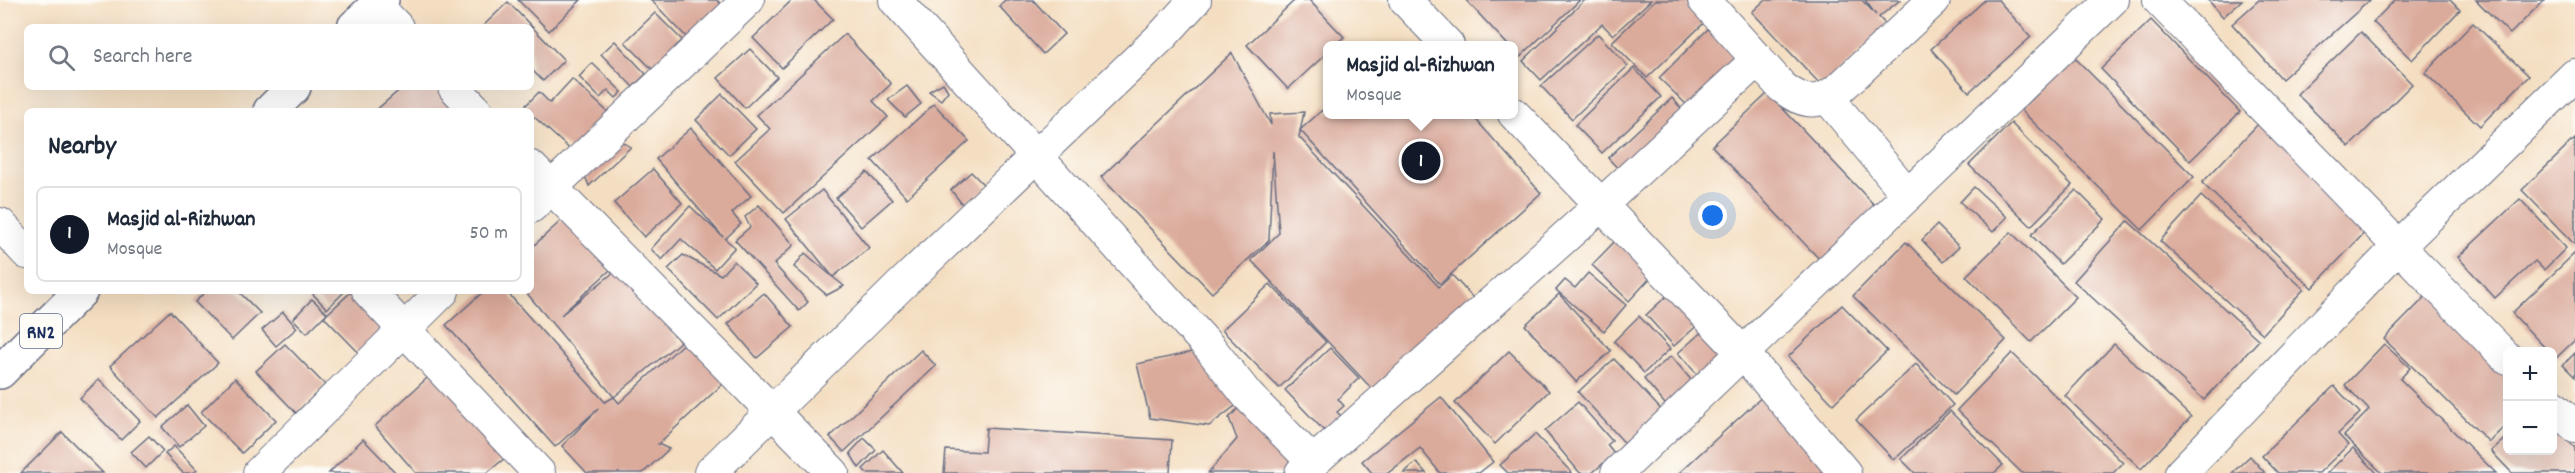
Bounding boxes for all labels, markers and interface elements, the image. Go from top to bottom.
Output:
search box [24,24,534,90]
icon: search [45,41,78,74]
popup [1323,41,1518,119]
text: Search here [93,42,192,73]
text: Masjid al-Rizhwan [1346,51,1495,82]
text: Mosque [1346,82,1402,110]
text: Nearby [48,129,116,166]
pin: 1 [1402,138,1440,184]
your location [1698,201,1727,230]
text: Masjid al-Rizhwan [107,205,256,236]
text: 1 [67,220,72,248]
text: 50 m [470,220,508,248]
text: Mosque [107,236,162,264]
road number: RN2 [20,314,62,348]
map controls [2503,347,2557,455]
button: + [2503,347,2557,401]
button: − [2503,401,2557,455]

